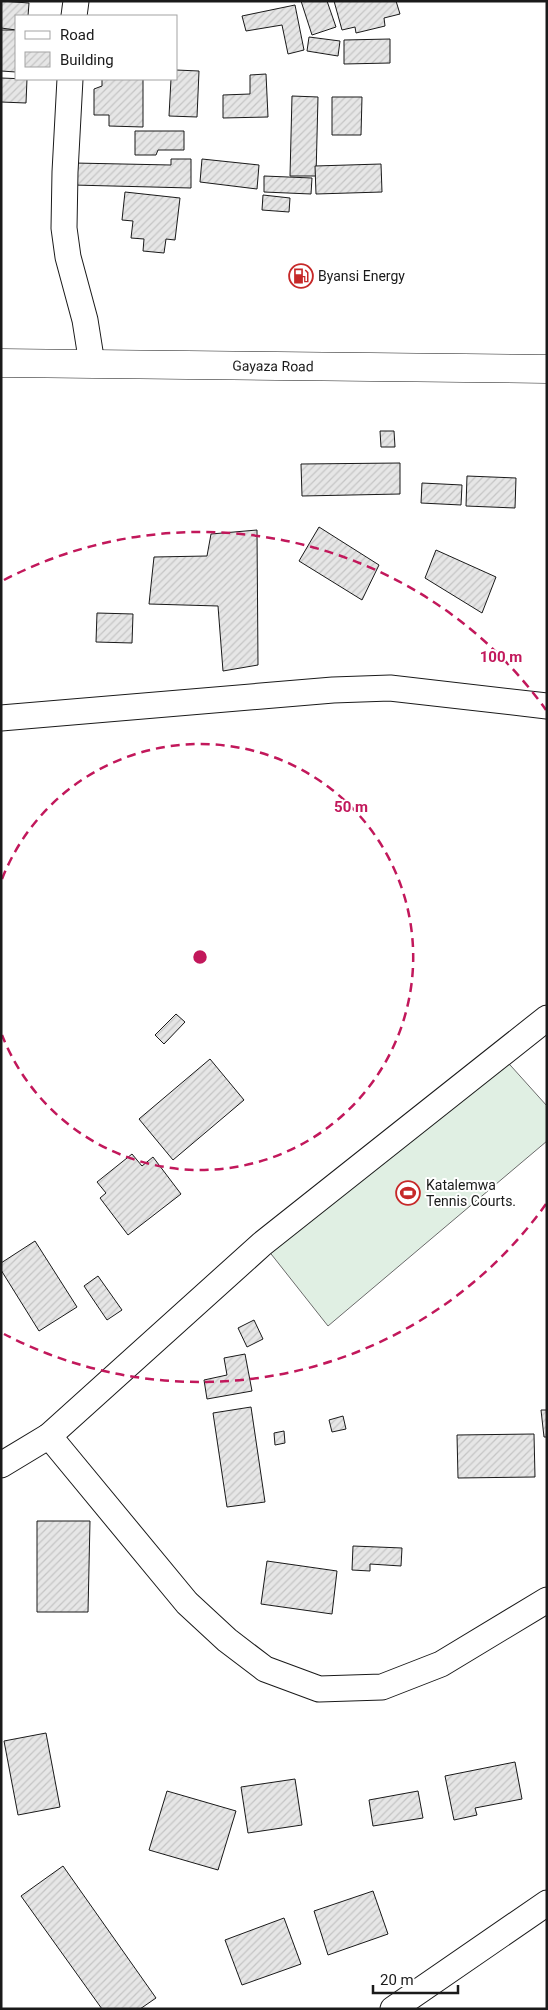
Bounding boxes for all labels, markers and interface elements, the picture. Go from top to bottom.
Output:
legend [15,15,178,80]
text: Road [60,26,94,44]
text: Building [60,51,114,69]
fuel station icon: Byansi Energy [288,263,314,289]
place label: Byansi Energy [318,268,405,284]
street label: Gayaza Road [232,358,314,374]
text: 100 m [480,648,522,666]
text: 50 m [334,798,368,816]
centre of rings [191,948,209,966]
place label: Katalemwa Tennis Courts. [426,1177,516,1209]
sports icon: Katalemwa Tennis Courts. [395,1180,421,1206]
scale bar [373,1962,458,1994]
text: 20 m [380,1971,414,1989]

